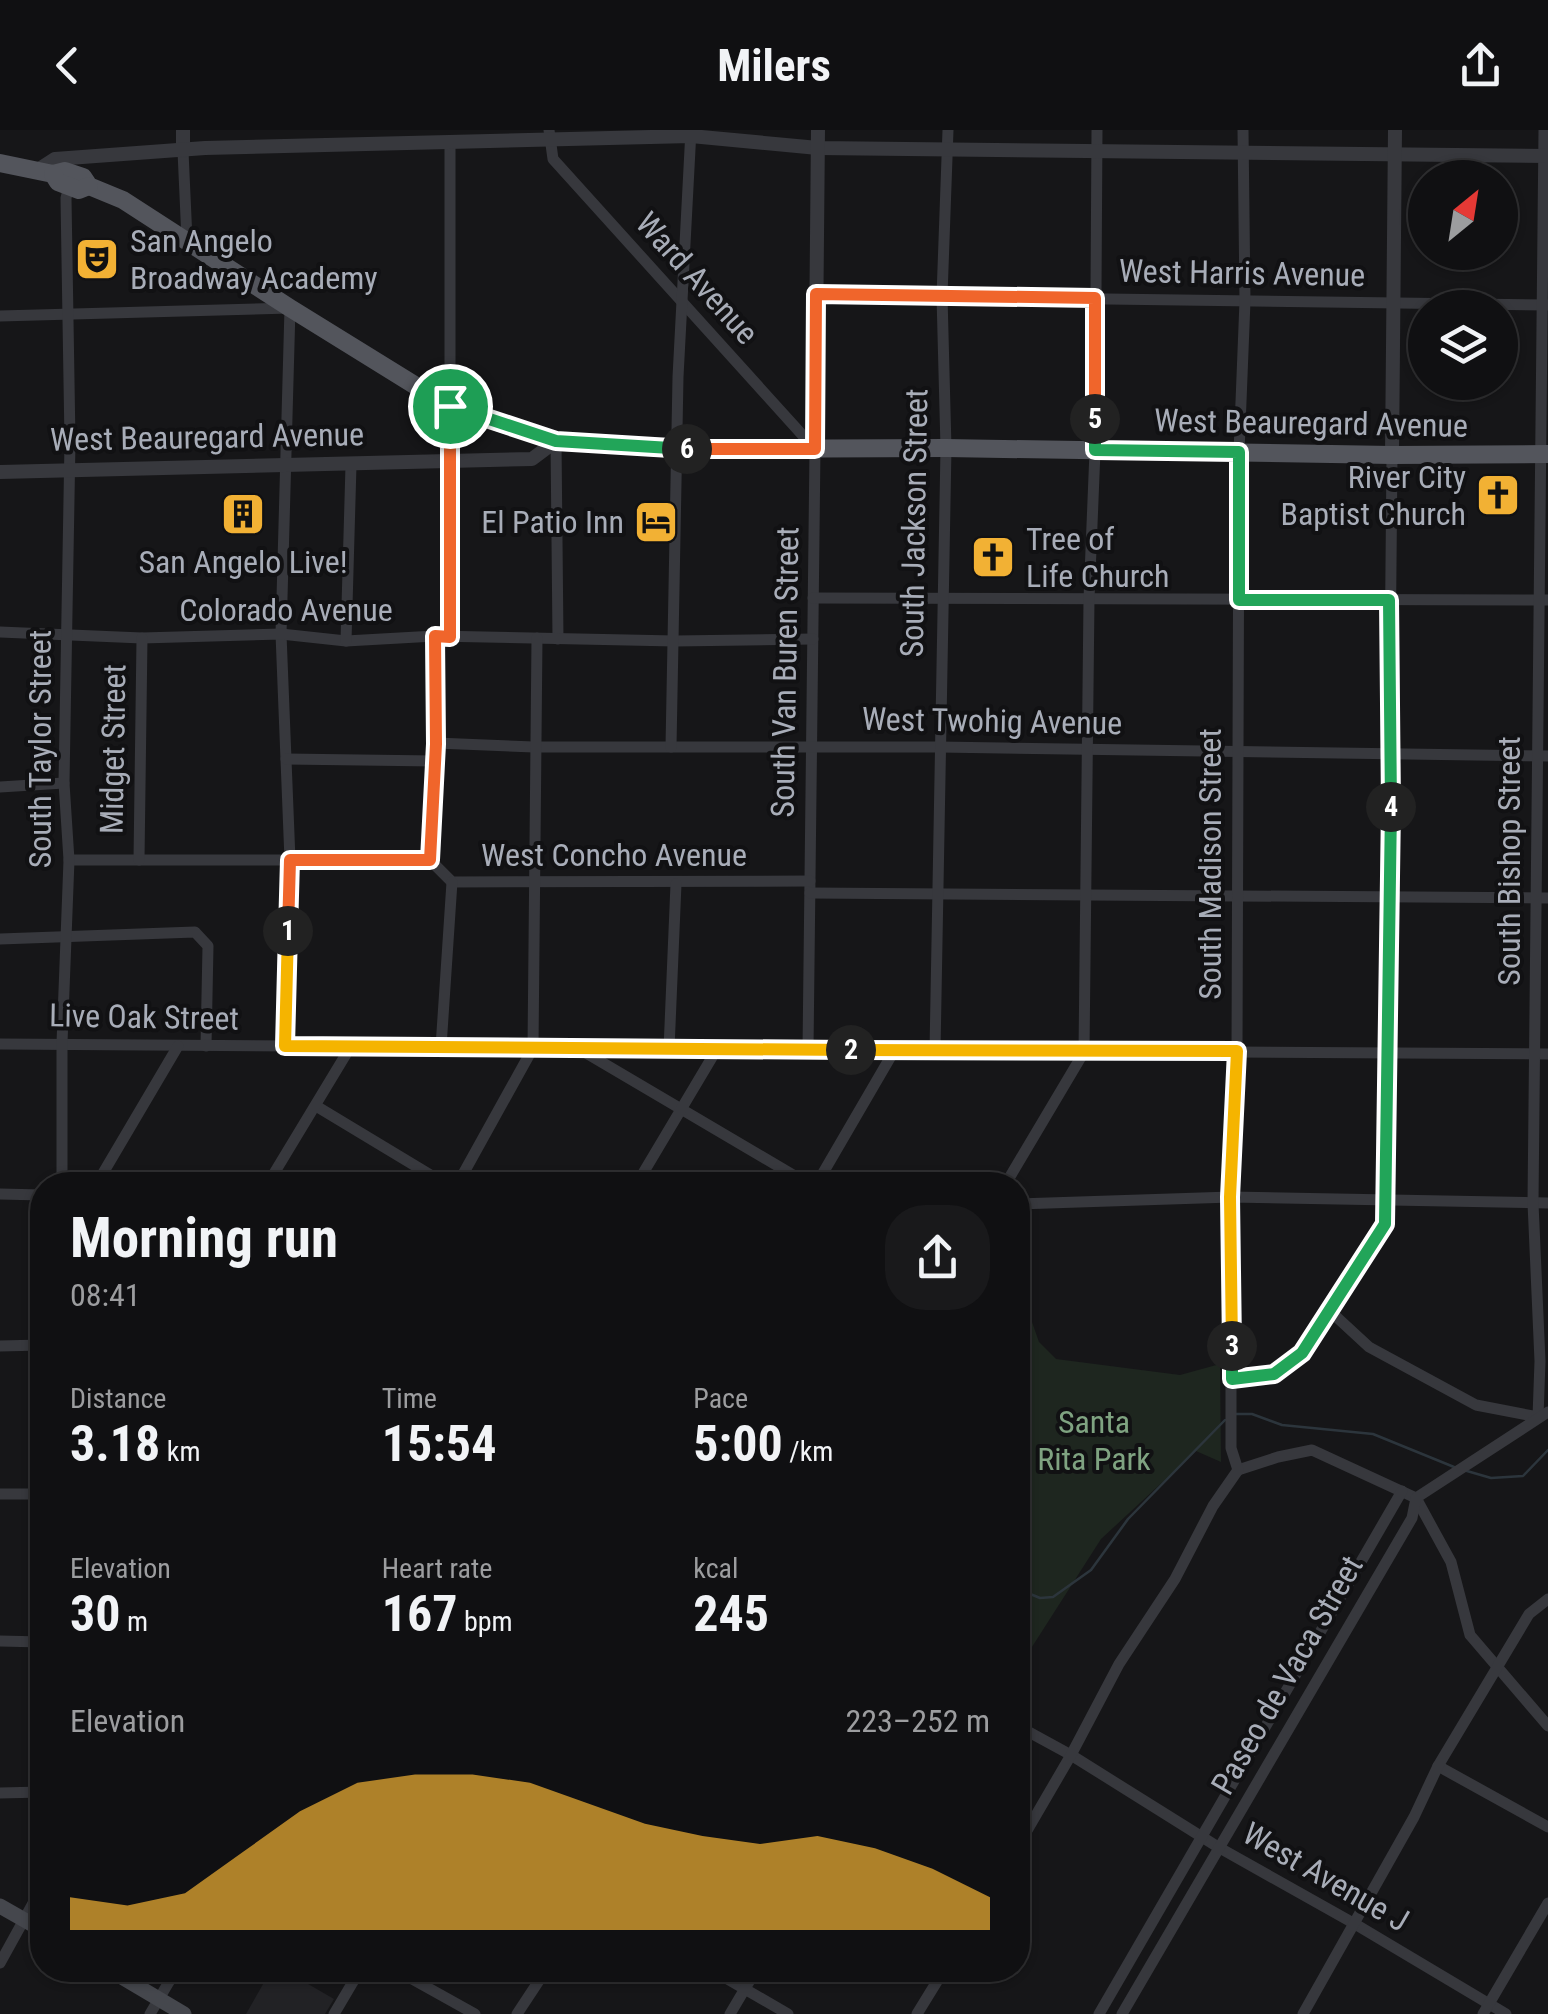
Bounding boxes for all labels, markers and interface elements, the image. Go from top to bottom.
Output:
icon: back [40,38,95,93]
icon: share [1453,38,1508,93]
text: Milers [717,39,831,92]
north arrow [1408,160,1518,270]
map controls [1408,160,1518,400]
street label: Ward Avenue [628,204,766,352]
place label: San Angelo Broadway Academy [130,222,378,297]
theatre icon: San Angelo Broadway Academy [74,236,120,282]
street label: West Harris Avenue [1118,252,1366,294]
button: layers [1408,290,1518,400]
pin [408,364,493,449]
icon: arrive [423,379,478,434]
street label: South Jackson Street [893,388,935,658]
pin: 5 [1070,394,1120,444]
street label: West Beauregard Avenue [1154,401,1468,445]
text: 5 [1088,402,1102,435]
street label: West Beauregard Avenue [50,415,364,459]
pin: 6 [662,424,712,474]
text: 6 [680,432,694,465]
place label: River City Baptist Church [1280,458,1466,533]
church icon: River City Baptist Church [1475,472,1521,518]
building icon: San Angelo Live! [220,491,266,537]
hotel icon: El Patio Inn [633,499,679,545]
place label: El Patio Inn [481,503,624,541]
place label: Tree of Life Church [1026,520,1169,595]
street label: South Van Buren Street [763,526,807,818]
church icon: Tree of Life Church [970,534,1016,580]
place label: San Angelo Live! [138,543,348,581]
street label: Colorado Avenue [179,591,393,629]
street label: South Taylor Street [21,630,59,868]
street label: Midget Street [93,664,133,834]
street label: West Twohig Avenue [862,700,1122,742]
street label: South Madison Street [1191,728,1229,1000]
street label: South Bishop Street [1490,736,1528,986]
pin: 4 [1366,782,1416,832]
text: 4 [1384,790,1398,823]
street label: West Concho Avenue [481,836,747,874]
pin: 1 [263,906,313,956]
text: 1 [281,914,295,947]
street label: Live Oak Street [49,996,239,1038]
pin: 2 [826,1025,876,1075]
text: 2 [844,1033,858,1066]
button: share [885,1205,990,1310]
text: Morning run [70,1206,338,1270]
text: 08:41 [70,1276,141,1314]
pin: 3 [1207,1321,1257,1371]
text: 3 [1225,1329,1239,1362]
text: Distance [70,1382,167,1415]
text: Time [382,1382,437,1415]
text: Pace [693,1382,748,1415]
park label: Santa Rita Park [1037,1403,1151,1478]
text: 3.18 [70,1415,160,1473]
text: 15:54 [382,1415,496,1473]
text: 5:00 [693,1415,783,1473]
text: km [160,1435,200,1468]
text: /km [783,1435,833,1468]
street label: Paseo de Vaca Street [1203,1549,1371,1801]
text: Elevation [70,1552,171,1585]
text: Heart rate [382,1552,492,1585]
text: kcal [693,1552,738,1585]
text: 30 [70,1585,121,1643]
text: 167 [382,1585,457,1643]
text: 245 [693,1585,769,1643]
text: m [121,1605,148,1638]
text: bpm [457,1605,513,1638]
text: Elevation [70,1702,185,1740]
text: 223–252 m [845,1702,990,1740]
street label: West Avenue J [1236,1814,1416,1940]

